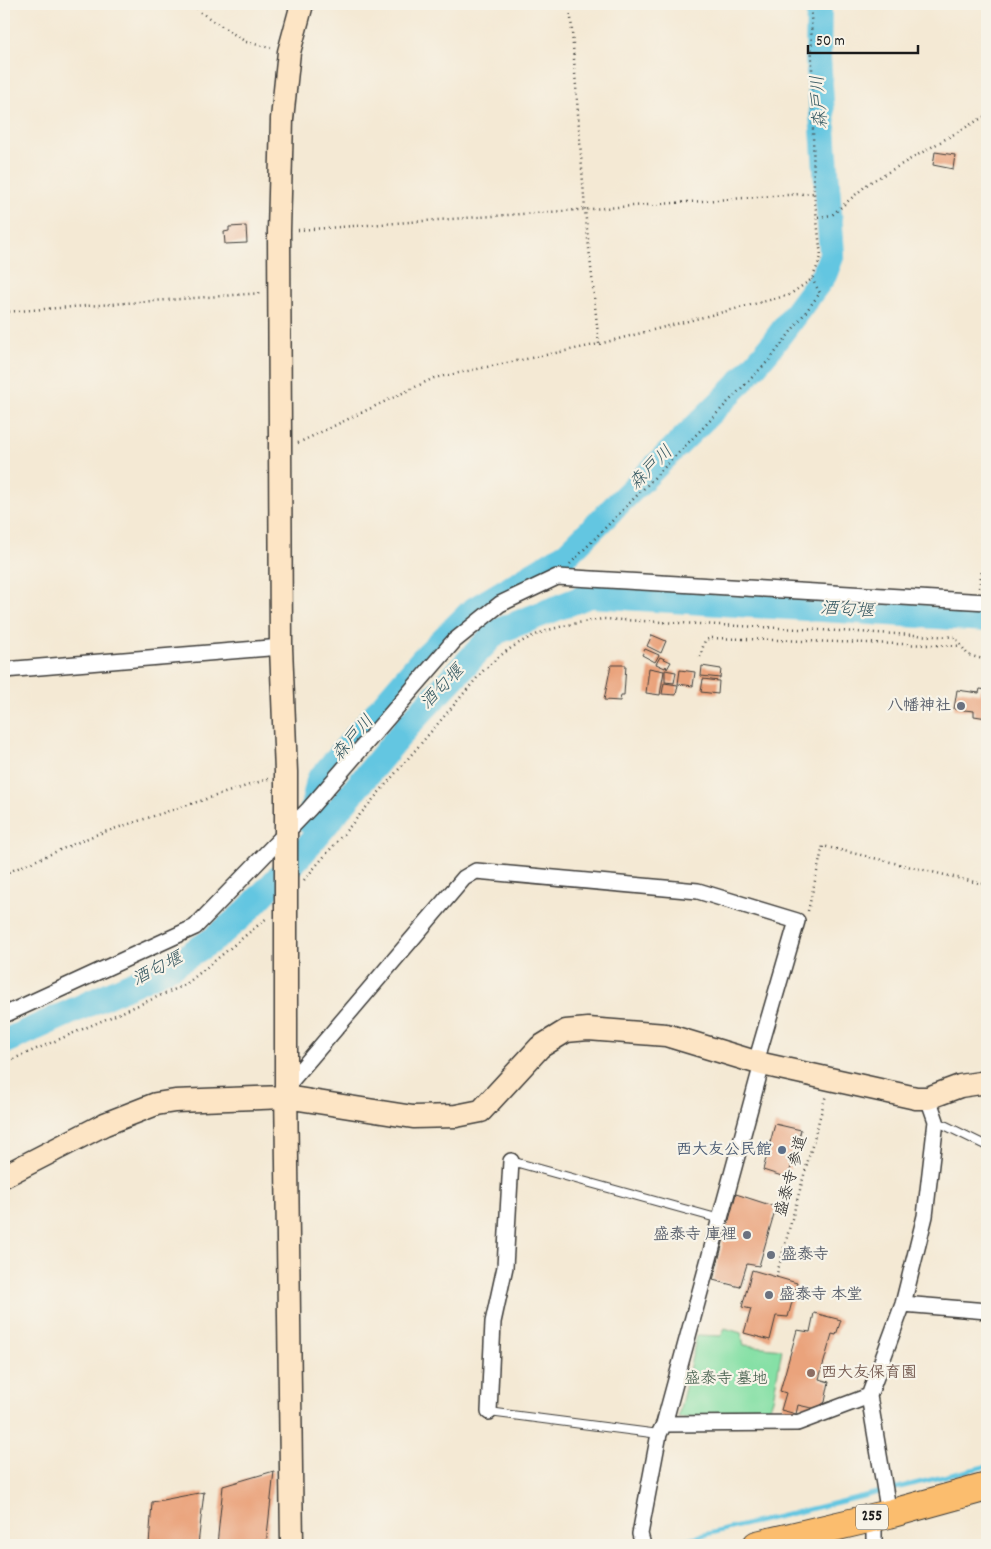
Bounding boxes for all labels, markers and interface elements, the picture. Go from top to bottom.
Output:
scale bar [808,22,918,54]
text: 50 m [816,31,845,53]
water label: 森戸川 [807,74,835,130]
water label: 森戸川 [624,441,680,497]
water label: 酒匂堰 [819,597,877,625]
water label: 酒匂堰 [415,658,472,716]
place label: 八幡神社 [887,695,951,718]
marker: 八幡神社 [955,700,967,712]
water label: 森戸川 [327,710,381,768]
water label: 酒匂堰 [128,946,190,993]
street label: 盛泰寺 参道 [770,1133,814,1219]
place label: 西大友公民館 [676,1139,772,1162]
marker: 西大友公民館 [776,1144,788,1156]
place label: 盛泰寺 庫裡 [653,1224,737,1247]
marker: 盛泰寺 庫裡 [741,1229,753,1241]
place label: 盛泰寺 [781,1244,829,1267]
marker: 盛泰寺 [765,1249,777,1261]
place label: 盛泰寺 本堂 [779,1284,863,1307]
marker: 盛泰寺 本堂 [763,1289,775,1301]
place label: 西大友保育園 [821,1362,917,1385]
marker: 西大友保育園 [805,1367,817,1379]
park label: 盛泰寺 墓地 [684,1368,768,1391]
road number: 255 [856,1504,888,1530]

